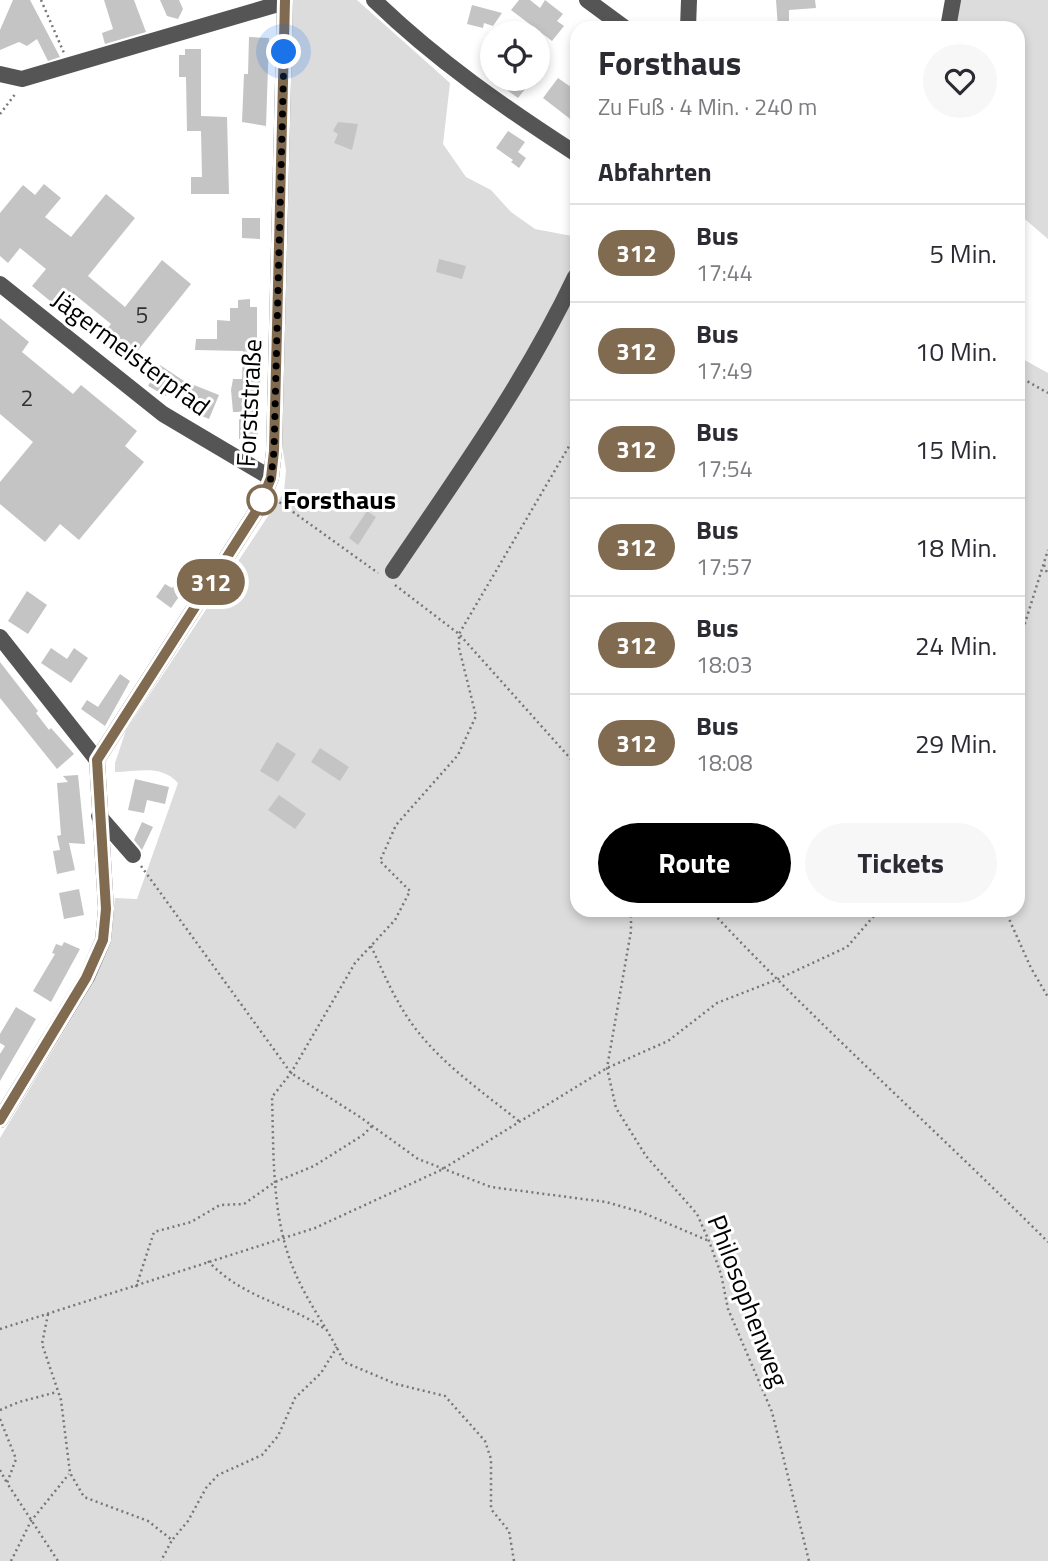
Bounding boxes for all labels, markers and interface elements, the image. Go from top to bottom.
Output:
map controls [480,21,550,91]
button: locate [480,21,550,91]
your location [266,34,301,69]
text: Forsthaus [598,38,741,88]
button: heart [923,44,997,118]
text: Zu Fuß · 4 Min. · 240 m [598,89,817,124]
text: Abfahrten [598,152,712,191]
text: Bus [696,216,738,255]
text: 5 Min. [930,234,997,273]
text: 312 [616,235,657,271]
text: 17:44 [696,255,753,290]
street label: Jägermeisterpfad [44,280,219,425]
house number: 5 [136,297,148,332]
text: Bus [696,314,738,353]
text: 10 Min. [915,332,997,371]
text: 312 [616,333,657,369]
street label: Forststraße [226,338,271,468]
text: 17:49 [696,353,753,388]
house number: 2 [21,380,33,415]
text: Bus [696,412,738,451]
text: 15 Min. [915,430,997,469]
text: 312 [616,431,657,467]
text: 17:54 [696,451,753,486]
place label: Forsthaus [283,480,396,519]
marker: Forsthaus [247,485,277,515]
text: Bus [696,510,738,549]
text: 18 Min. [915,528,997,567]
text: 312 [616,529,657,565]
text: 17:57 [696,549,753,584]
line badge: 312 [171,559,251,605]
text: 312 [191,564,231,600]
text: Bus [696,608,738,647]
text: 24 Min. [915,626,997,665]
text: 312 [616,627,657,663]
text: 18:03 [696,647,753,682]
text: Bus [696,706,738,745]
text: 29 Min. [915,724,997,763]
text: 312 [616,725,657,761]
text: 18:08 [696,745,753,780]
button: Route [598,823,791,903]
button: Tickets [805,823,997,903]
street label: Philosophenweg [698,1209,799,1393]

